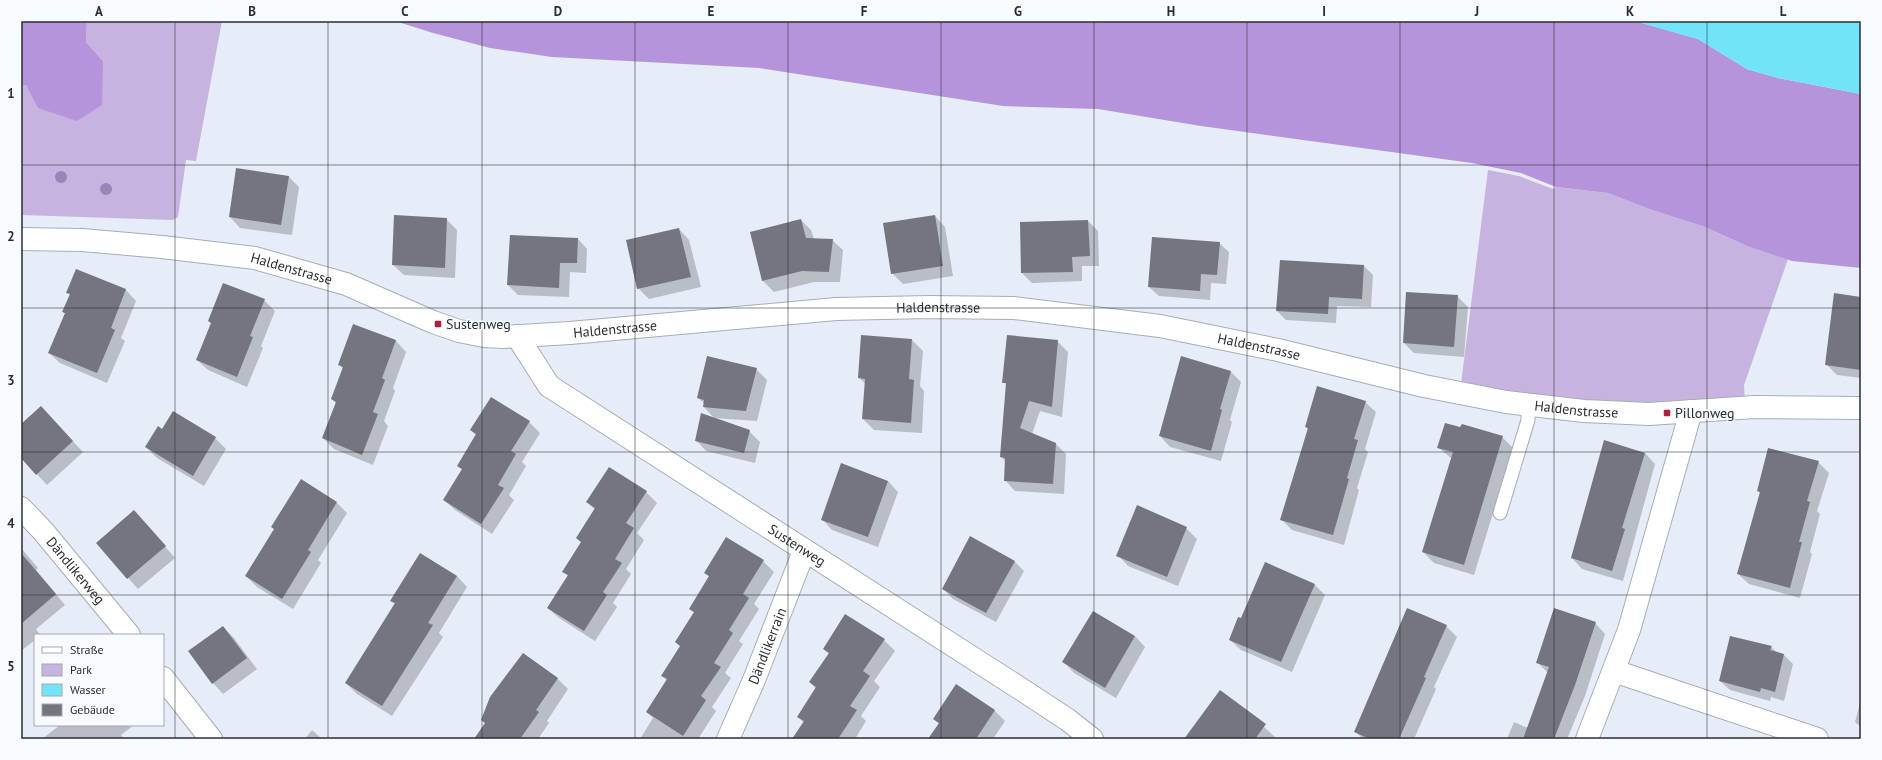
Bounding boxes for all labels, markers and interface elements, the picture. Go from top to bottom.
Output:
text: A [95,3,103,20]
text: B [248,3,256,20]
text: C [401,3,409,20]
text: D [554,3,562,20]
text: E [708,3,715,20]
text: F [861,3,868,20]
text: G [1014,3,1022,20]
text: H [1167,3,1175,20]
text: I [1322,3,1326,20]
text: J [1474,3,1479,20]
text: K [1626,3,1634,20]
text: L [1780,3,1787,20]
text: 1 [7,85,15,102]
text: 2 [7,228,15,245]
street label: Haldenstrasse [249,248,334,289]
street label: Haldenstrasse [896,298,980,317]
place label: Sustenweg [446,315,511,333]
street label: Haldenstrasse [572,316,658,342]
marker: Sustenweg [433,319,443,329]
street label: Haldenstrasse [1216,329,1302,364]
text: 3 [7,372,15,389]
street label: Haldenstrasse [1533,396,1619,422]
place label: Pillonweg [1675,404,1735,422]
marker: Pillonweg [1662,408,1672,418]
text: 4 [7,515,15,532]
street label: Sustenweg [765,520,829,570]
street label: Dändlikerweg [42,533,109,608]
street label: Dändlikerrain [744,605,790,687]
legend [34,634,164,726]
text: Straße [70,642,104,657]
text: 5 [7,658,15,675]
text: Park [70,662,92,677]
text: Wasser [70,682,106,697]
text: Gebäude [70,702,115,717]

